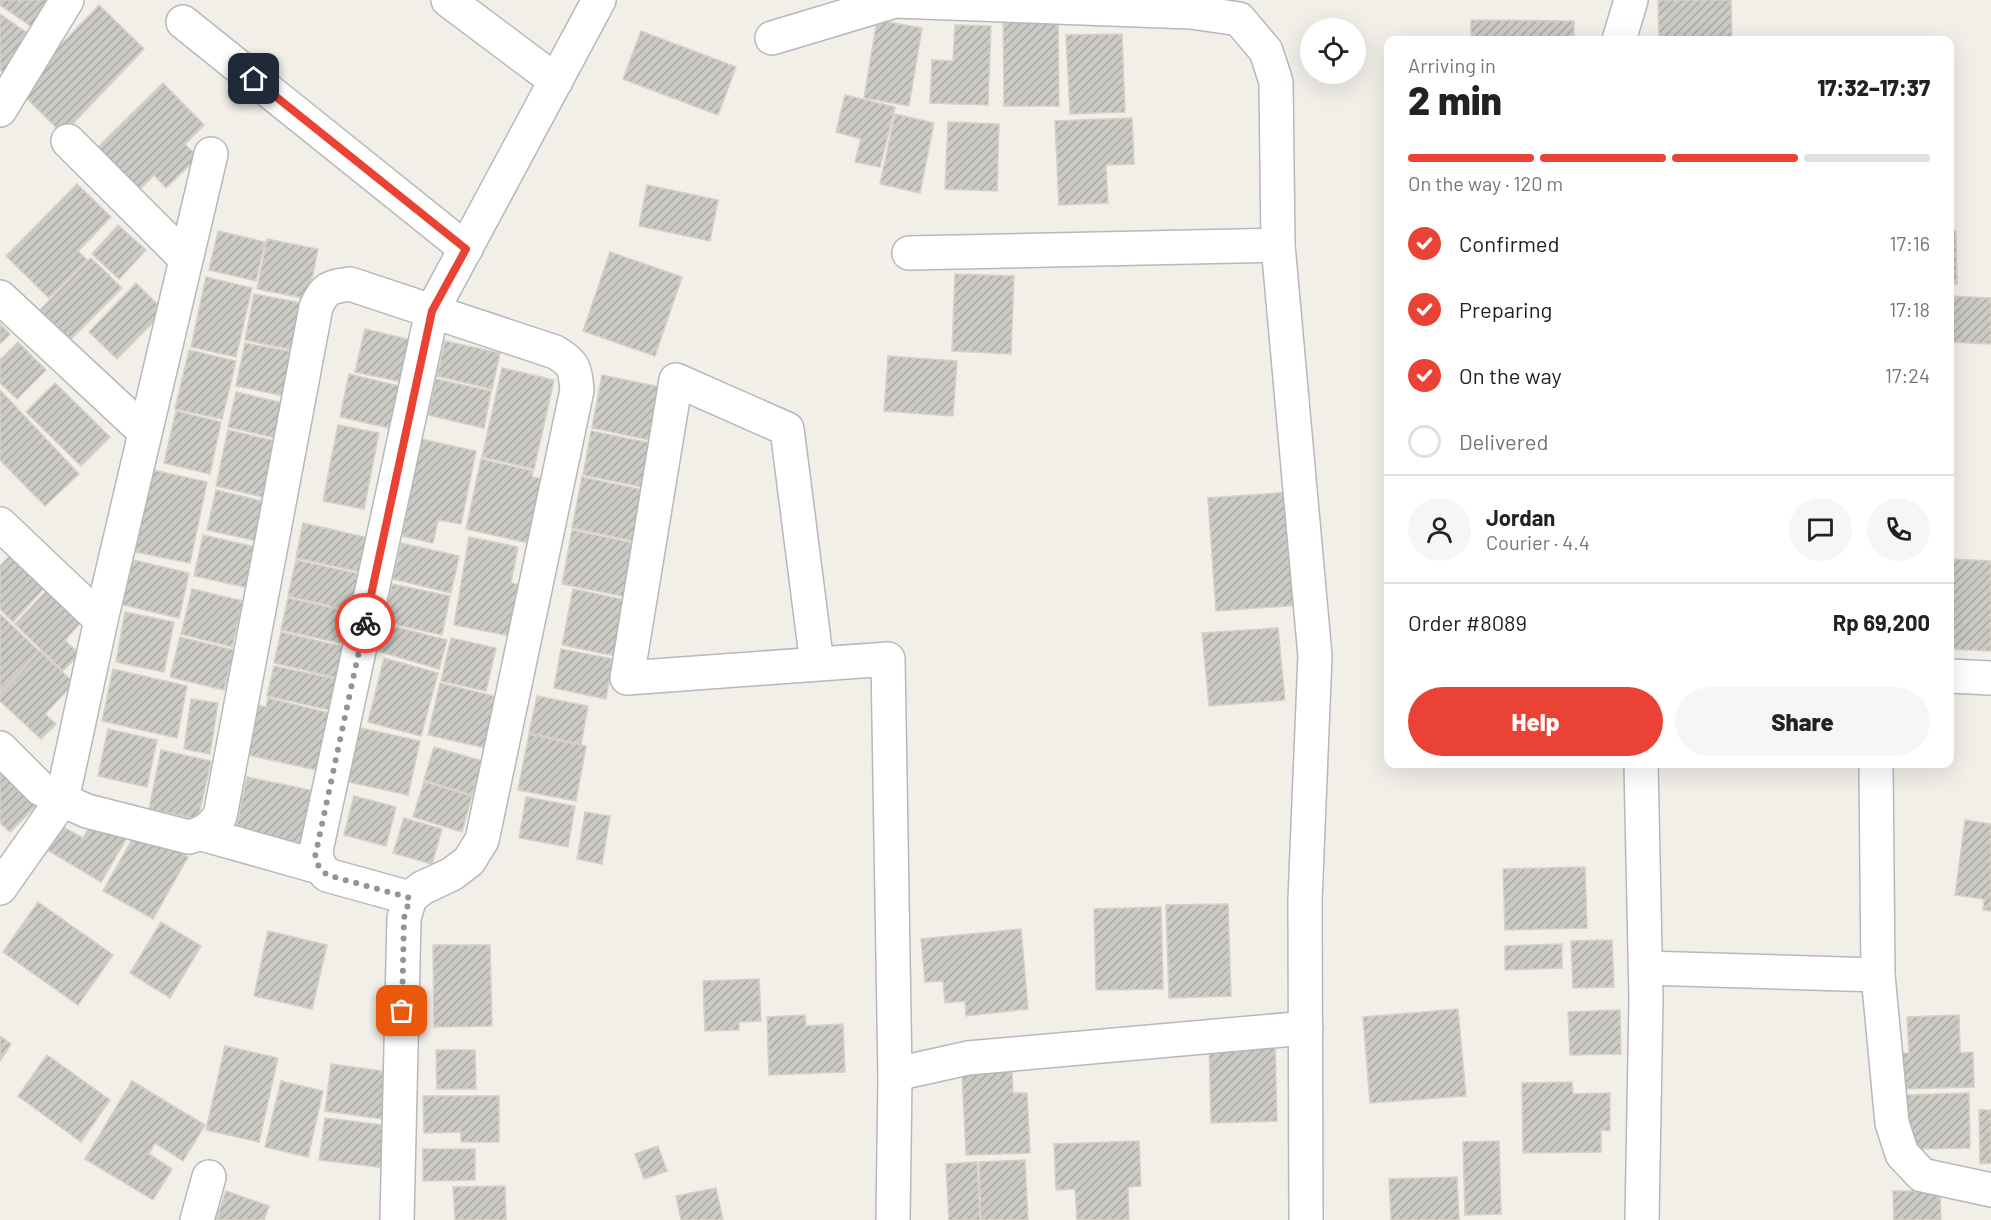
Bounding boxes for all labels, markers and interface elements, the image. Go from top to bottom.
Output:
map controls [1300,18,1366,84]
button: locate [1300,18,1366,84]
pin [228,53,279,104]
text: Arriving in [1408,53,1496,77]
icon: home [237,62,270,95]
text: 17:32–17:37 [1817,74,1930,100]
text: 2 min [1408,76,1502,123]
text: On the way · 120 m [1408,171,1563,195]
icon: check [1408,227,1441,260]
text: Confirmed [1459,230,1559,256]
text: 17:16 [1889,231,1930,255]
icon: check [1408,293,1441,326]
text: Preparing [1459,296,1552,322]
text: 17:18 [1889,297,1930,321]
icon: check [1408,359,1441,392]
text: On the way [1459,362,1562,388]
text: 17:24 [1885,363,1930,387]
text: Delivered [1459,428,1548,454]
button: person [1408,498,1471,561]
button: chat [1789,498,1852,561]
button: phone [1867,498,1930,561]
text: Jordan [1486,504,1555,530]
text: Courier · 4.4 [1486,530,1590,554]
courier [335,593,395,653]
icon: bike [349,607,382,640]
text: Order #8089 [1408,609,1527,635]
text: Rp 69,200 [1833,609,1930,635]
button: Help [1408,687,1663,756]
button: Share [1675,687,1930,756]
pin [376,985,427,1036]
icon: bag [385,994,418,1027]

